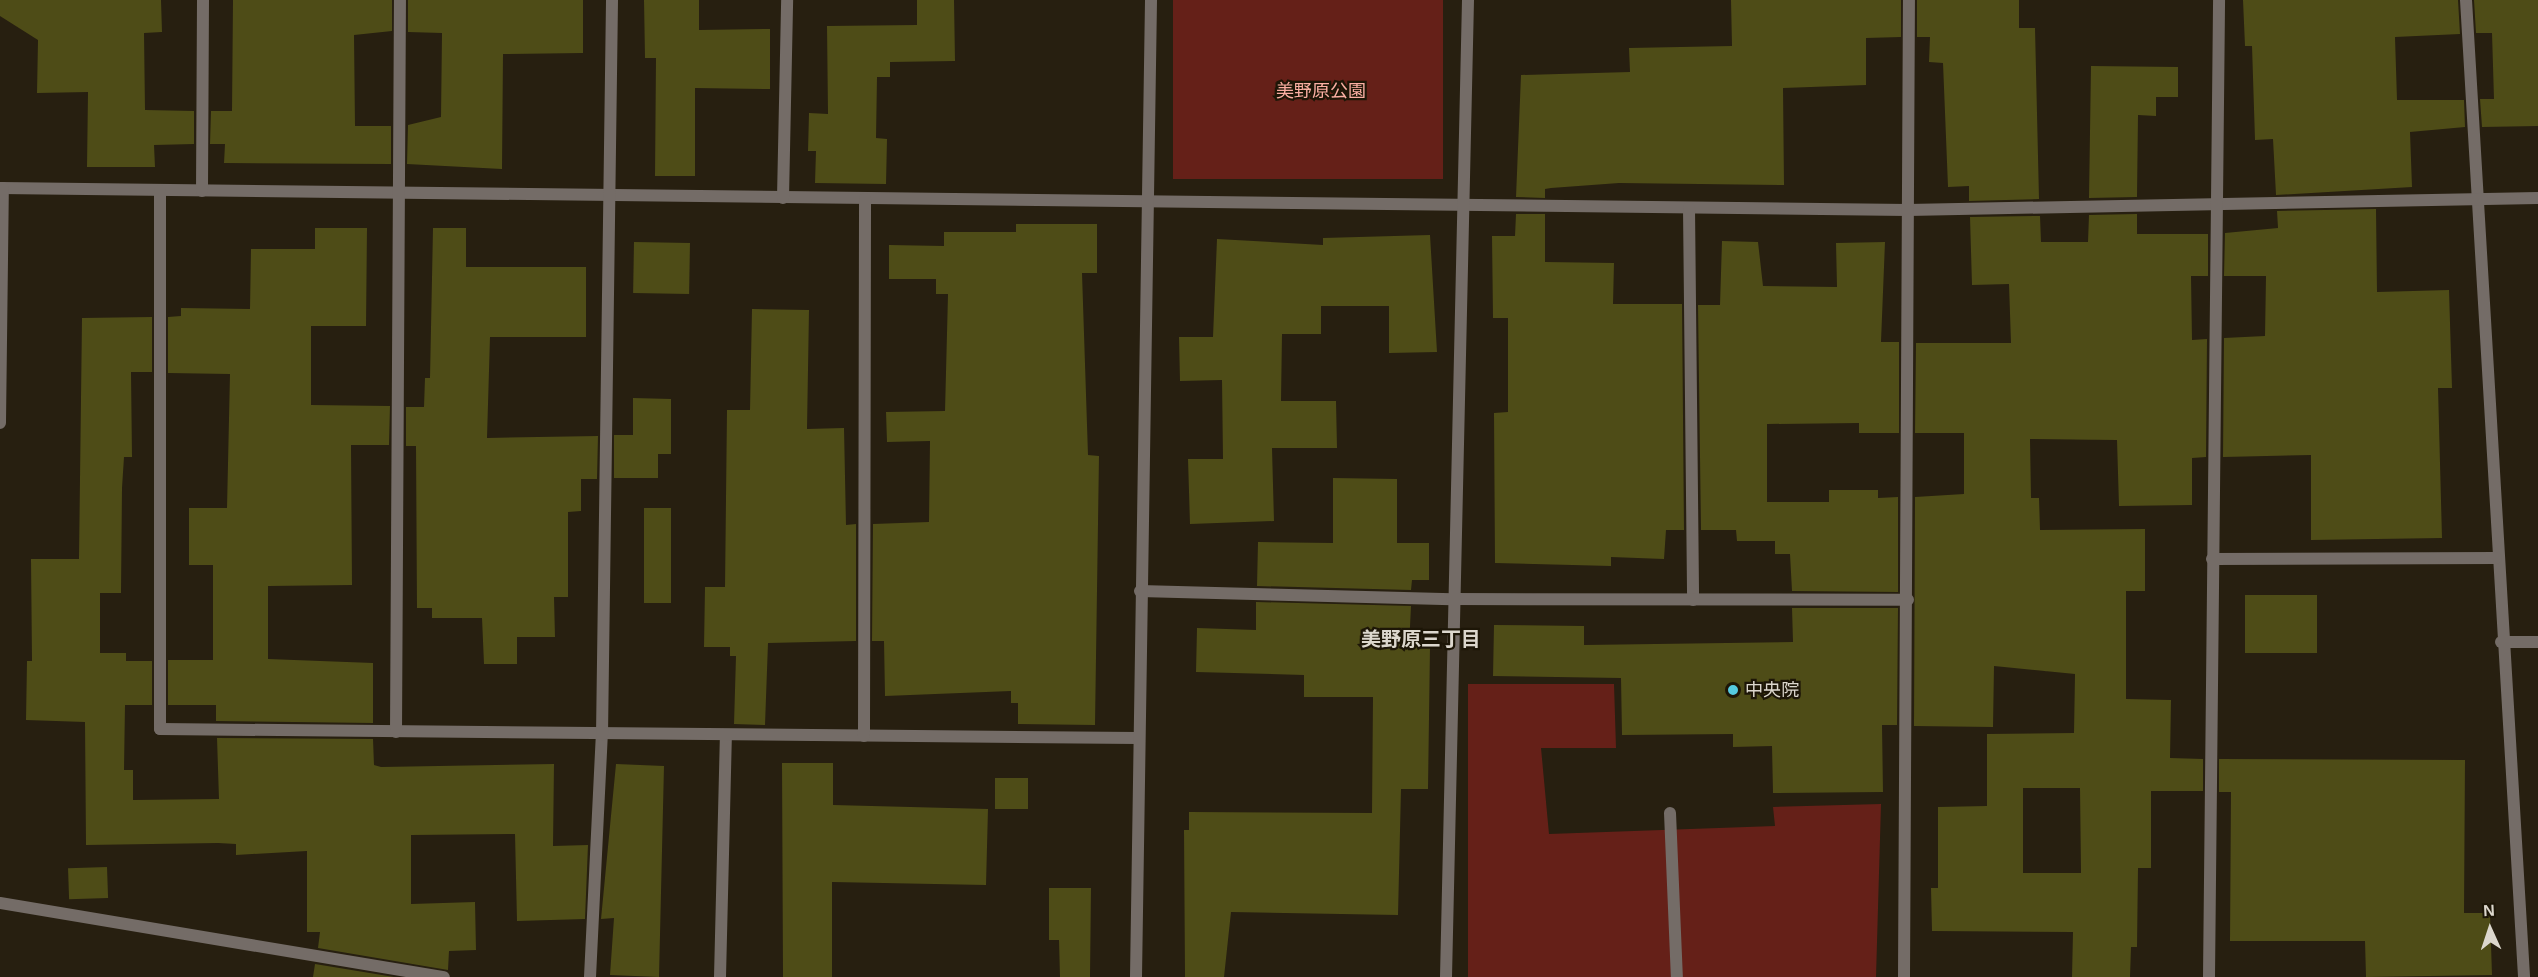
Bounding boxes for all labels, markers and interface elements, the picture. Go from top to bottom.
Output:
park label: 美野原公園 [1276,80,1366,102]
district label: 美野原三丁目 [1361,627,1481,651]
place label: 中央院 [1745,679,1799,701]
marker: 中央院 [1726,683,1740,697]
north arrow [2460,899,2520,959]
text: N [2483,902,2495,919]

